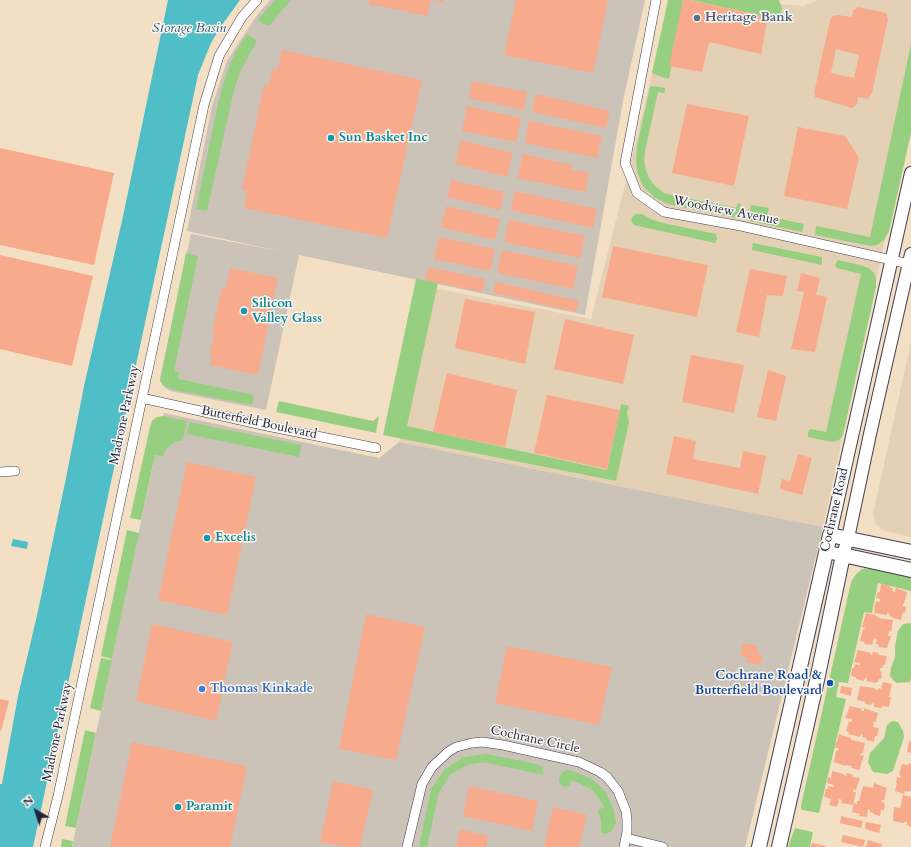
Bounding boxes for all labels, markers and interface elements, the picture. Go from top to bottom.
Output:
place label: Heritage Bank [705,10,793,26]
marker: Heritage Bank [692,13,702,23]
water label: Storage Basin [152,21,226,37]
place label: Sun Basket Inc [339,130,428,146]
marker: Sun Basket Inc [326,133,336,143]
street label: Woodview Avenue [672,193,780,229]
place label: Silicon Valley Glass [252,296,322,327]
marker: Silicon Valley Glass [239,306,249,316]
street label: Madrone Parkway [107,364,143,466]
street label: Butterfield Boulevard [200,403,318,443]
street label: Cochrane Road [818,466,852,554]
place label: Excelis [215,530,256,546]
marker: Excelis [202,533,212,543]
place label: Cochrane Road & Butterfield Boulevard [695,668,822,699]
marker: Cochrane Road & Butterfield Boulevard [825,678,835,688]
street label: Madrone Parkway [40,681,76,783]
place label: Thomas Kinkade [210,681,313,697]
marker: Thomas Kinkade [197,684,207,694]
street label: Cochrane Circle [489,723,581,757]
north arrow [16,791,56,831]
text: N [20,792,37,810]
place label: Paramit [186,799,232,815]
marker: Paramit [173,802,183,812]

